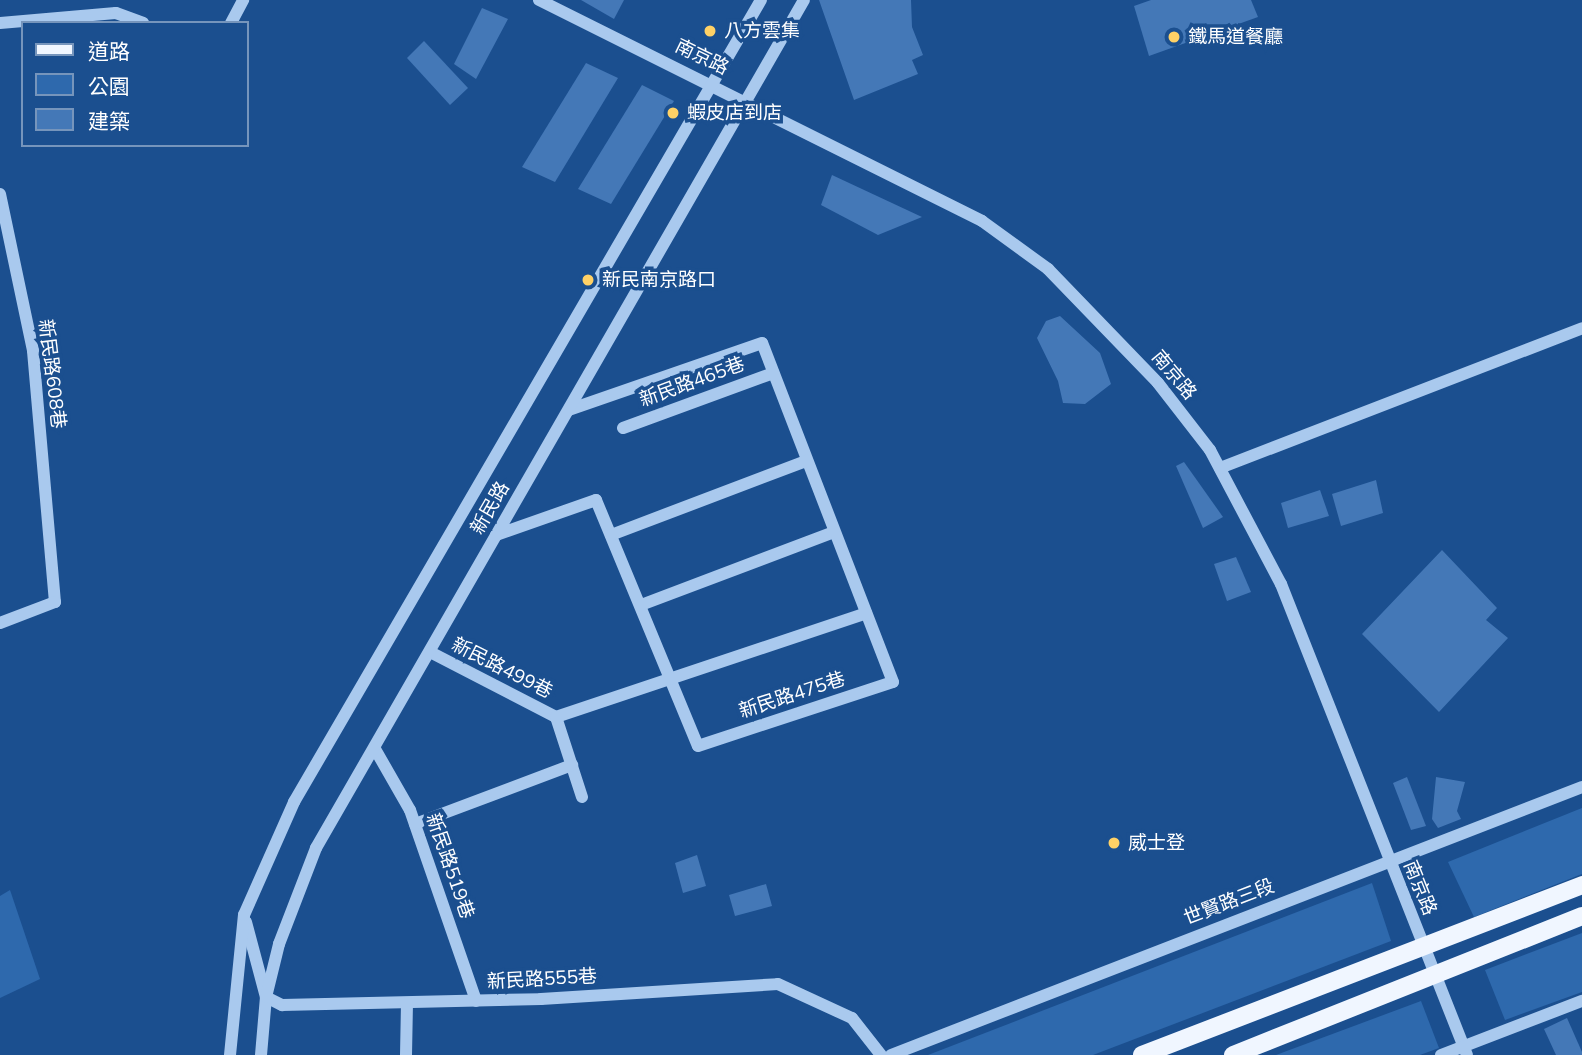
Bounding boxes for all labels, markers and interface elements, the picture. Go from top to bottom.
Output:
place label: 八方雲集 [724,20,800,42]
legend [21,21,248,147]
marker: 八方雲集 [702,23,718,39]
place label: 鐵馬道餐廳 [1188,26,1283,48]
marker: 鐵馬道餐廳 [1166,29,1182,45]
street label: 南京路 [671,34,733,80]
text: 道路 [88,38,130,64]
text: 公園 [88,73,130,99]
place label: 蝦皮店到店 [687,102,782,124]
marker: 蝦皮店到店 [665,105,681,121]
text: 建築 [88,108,130,134]
place label: 新民南京路口 [602,269,716,291]
marker: 新民南京路口 [580,272,596,288]
street label: 新民路608巷 [34,318,70,430]
street label: 南京路 [1147,346,1201,404]
street label: 新民路465巷 [636,352,748,412]
street label: 新民路 [466,478,514,538]
street label: 新民路499巷 [448,633,556,703]
street label: 新民路475巷 [736,667,848,723]
street label: 新民路519巷 [421,810,479,922]
place label: 威士登 [1128,832,1185,854]
marker: 威士登 [1106,835,1122,851]
street label: 南京路 [1399,857,1441,919]
street label: 世賢路三段 [1181,874,1277,930]
street label: 新民路555巷 [486,965,598,993]

